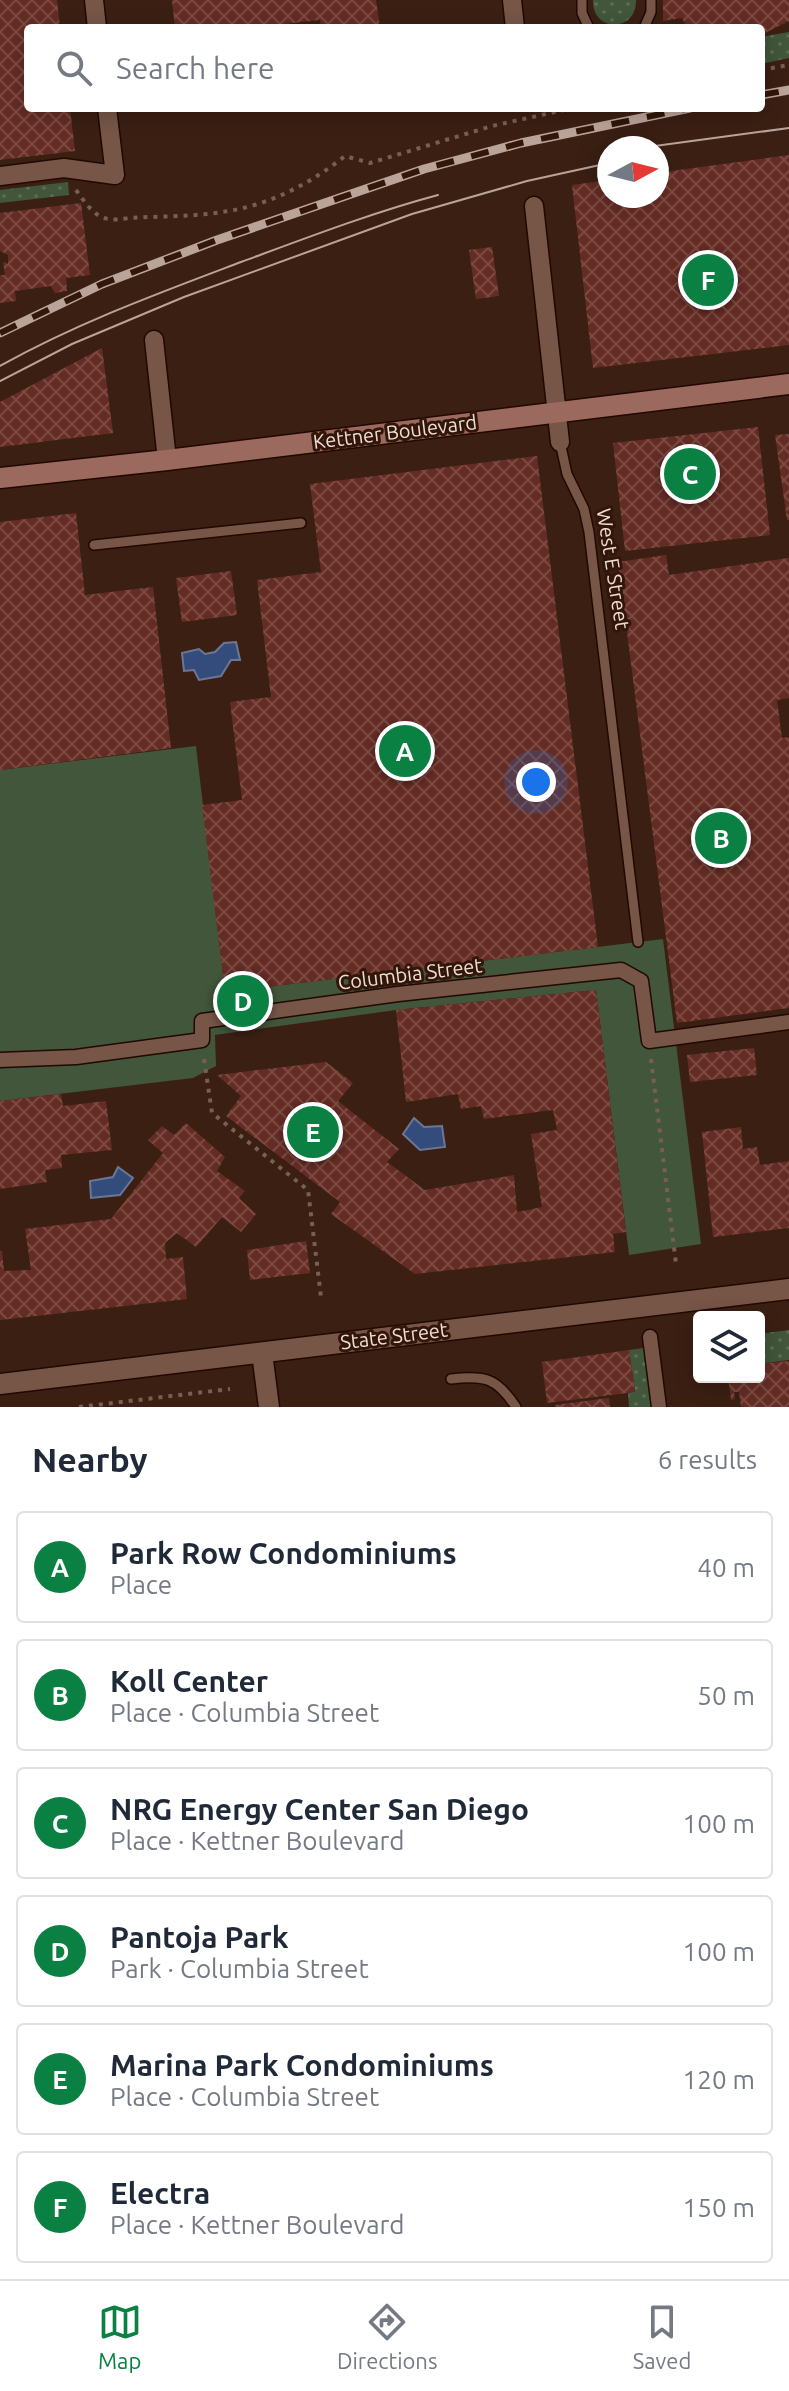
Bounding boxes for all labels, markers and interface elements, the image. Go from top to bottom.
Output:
search box [24,24,765,112]
icon: search [52,46,96,90]
text: Search here [116,51,275,85]
north arrow [597,136,669,208]
pin: F [682,250,734,310]
street label: Kettner Boulevard [312,410,478,453]
pin: C [664,444,716,504]
street label: West E Street [593,507,634,631]
pin: A [379,721,431,781]
your location [516,762,556,802]
pin: B [695,808,747,868]
street label: Columbia Street [337,953,483,994]
pin: D [217,971,269,1031]
pin: E [287,1102,339,1162]
map controls [693,1311,765,1383]
button: layers [693,1311,765,1383]
street label: State Street [339,1318,449,1353]
text: Nearby [32,1440,147,1478]
text: 6 results [658,1445,757,1474]
text: Park Row Condominiums [110,1536,457,1570]
text: A [51,1553,69,1582]
text: 40 m [697,1553,755,1582]
text: Place [110,1570,172,1599]
text: Koll Center [110,1664,268,1698]
text: B [51,1681,69,1710]
text: 50 m [697,1681,755,1710]
text: Place · Columbia Street [110,1698,379,1727]
text: NRG Energy Center San Diego [110,1792,529,1826]
text: C [52,1809,68,1838]
text: 100 m [683,1809,755,1838]
text: Place · Kettner Boulevard [110,1826,405,1855]
text: Pantoja Park [110,1920,289,1954]
text: D [51,1937,69,1966]
text: 100 m [683,1937,755,1966]
text: Park · Columbia Street [110,1954,369,1983]
text: Marina Park Condominiums [110,2048,494,2082]
text: E [52,2065,68,2094]
text: 120 m [683,2065,755,2094]
text: Place · Columbia Street [110,2082,379,2111]
text: Electra [110,2176,210,2210]
text: F [53,2193,67,2222]
text: 150 m [683,2193,755,2222]
text: Place · Kettner Boulevard [110,2210,405,2239]
tab: Map [98,2300,142,2373]
tab: Directions [337,2300,437,2373]
tab: Saved [633,2300,691,2373]

